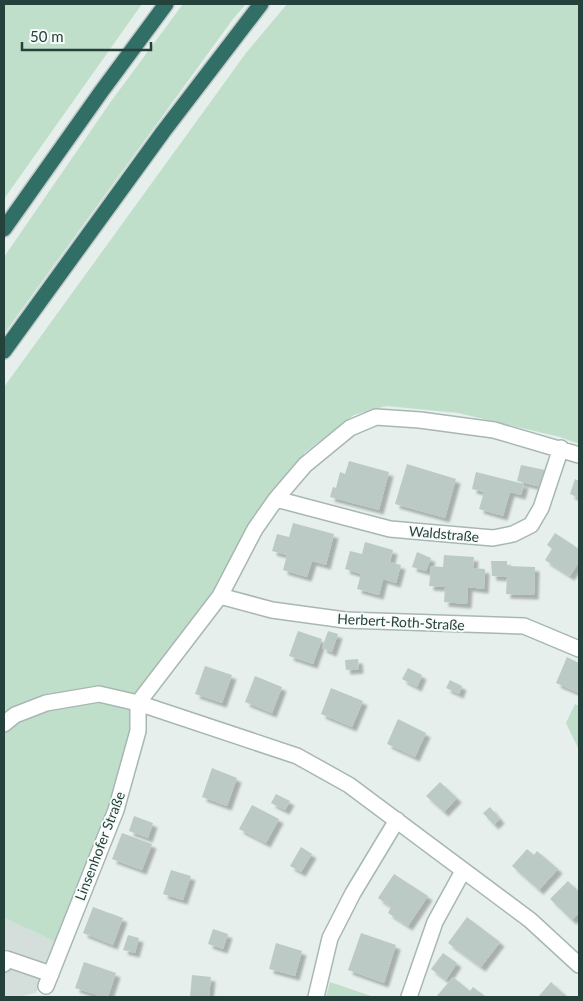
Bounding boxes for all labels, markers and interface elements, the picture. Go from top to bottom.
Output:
scale bar [22,20,151,52]
text: 50 m [30,27,64,45]
street label: Waldstraße [408,522,480,545]
street label: Herbert-Roth-Straße [337,610,465,633]
street label: Linsenhofer Straße [71,789,128,903]

